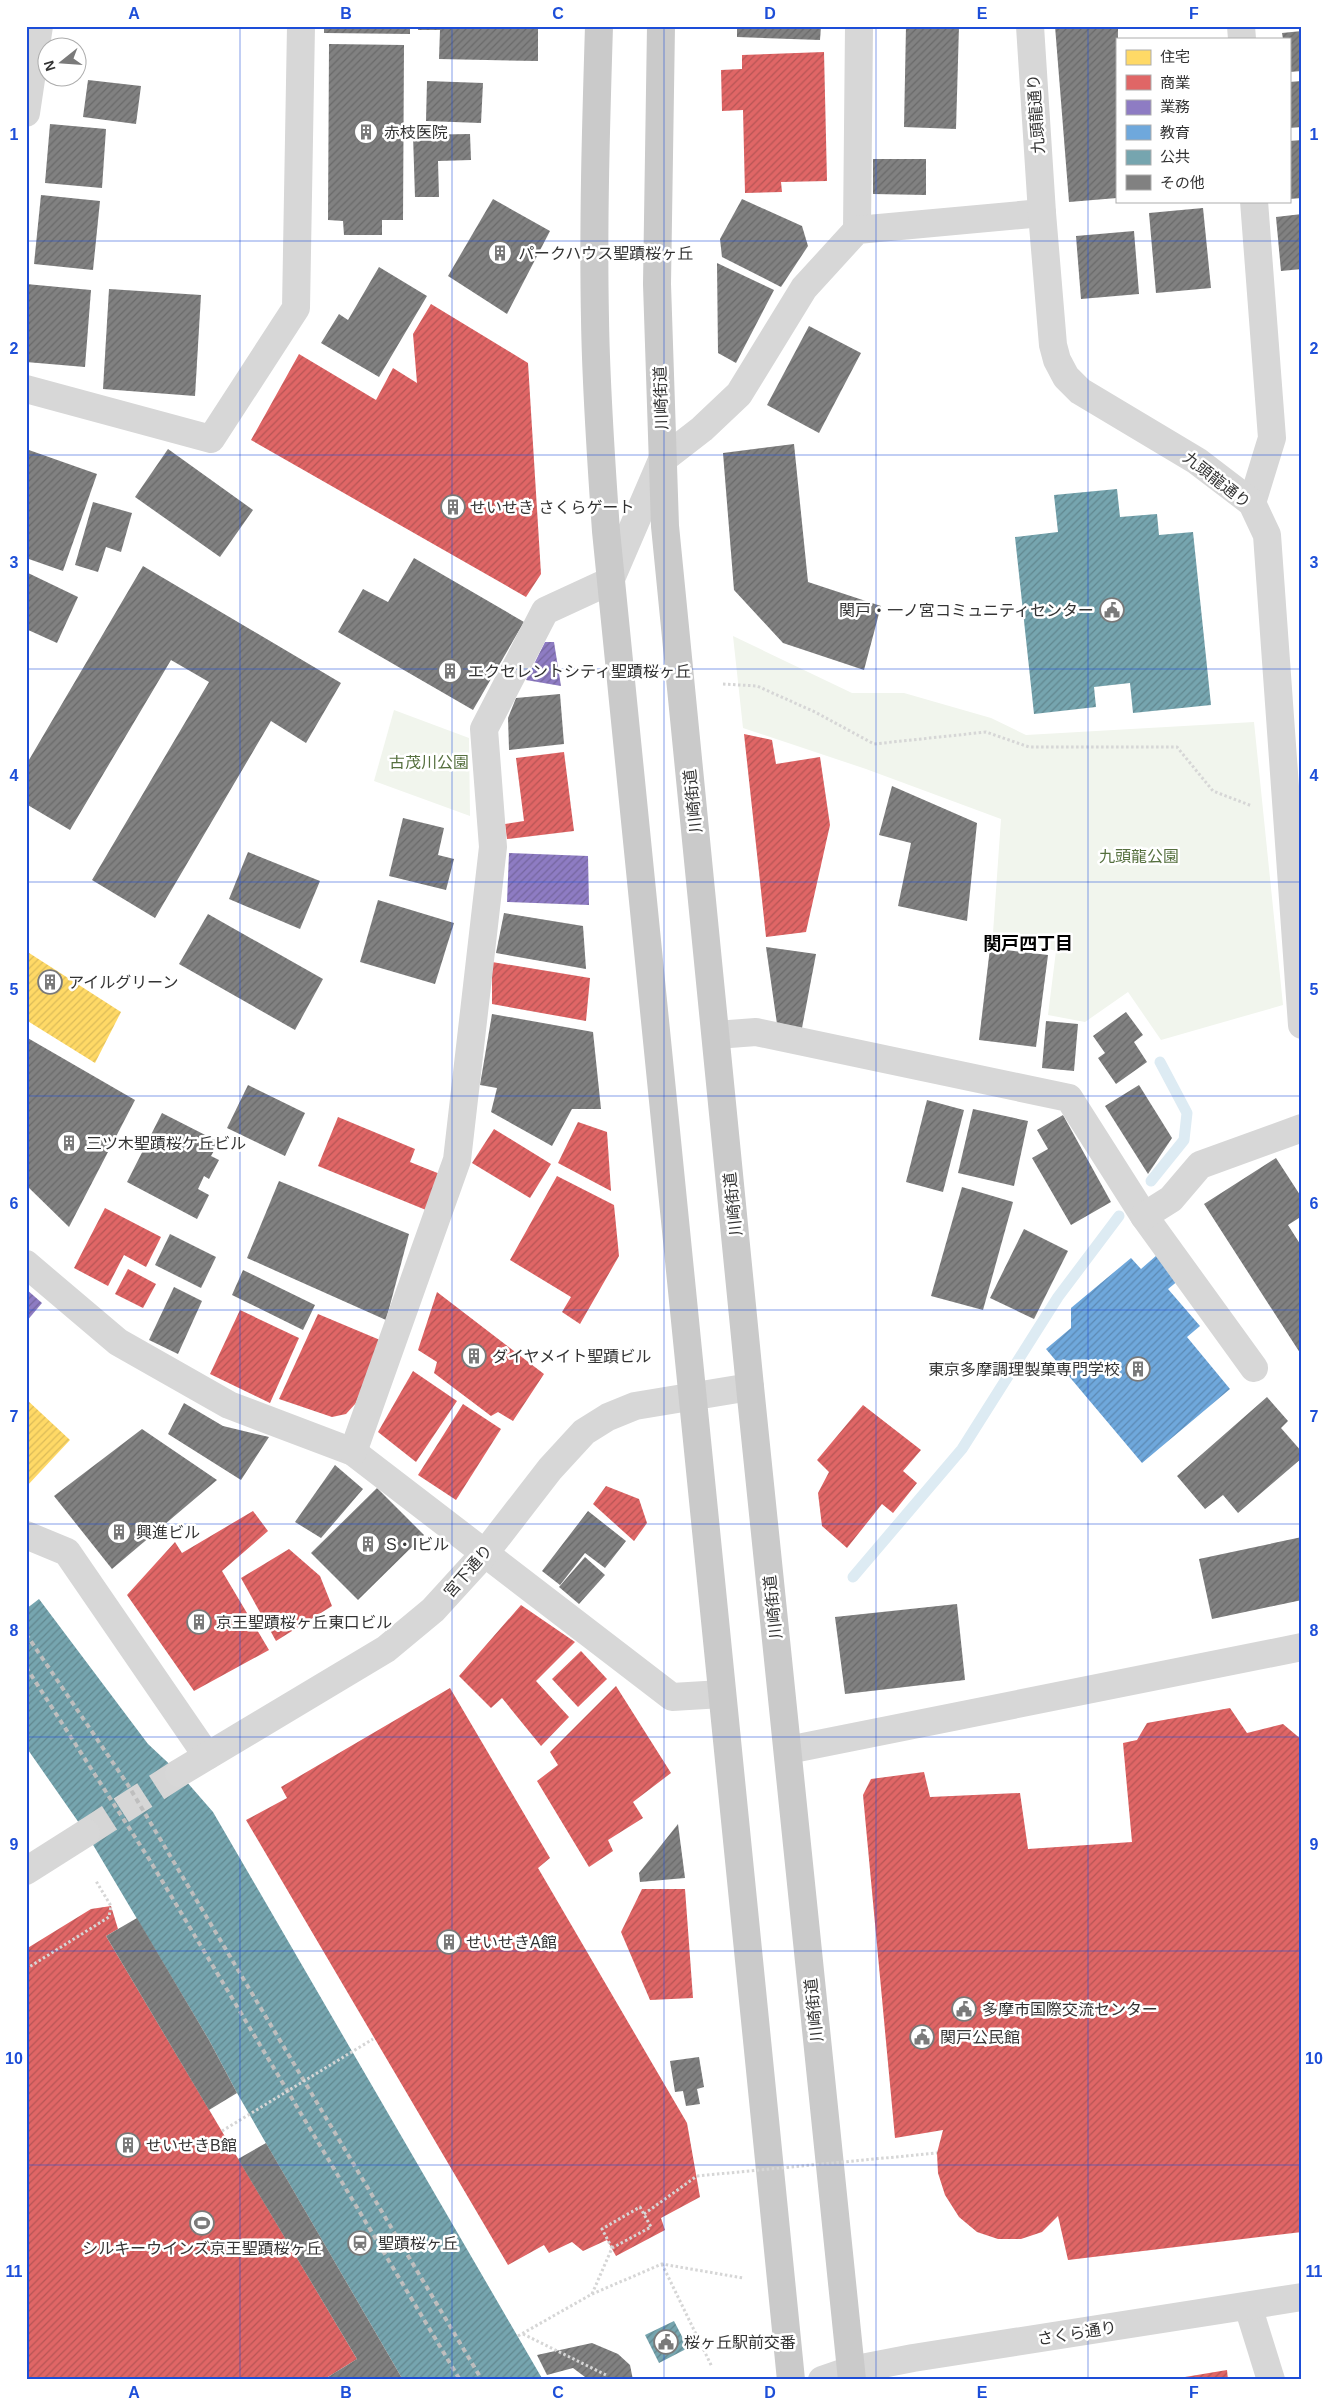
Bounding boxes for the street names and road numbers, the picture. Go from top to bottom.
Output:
street label: 九頭龍通り [1025,73,1047,155]
street label: 川崎街道 [651,366,671,430]
street label: 九頭龍通り [1180,449,1254,511]
street label: 川崎街道 [681,768,705,834]
street label: 川崎街道 [721,1171,745,1237]
street label: 宮下通り [441,1541,495,1601]
street label: 川崎街道 [761,1574,785,1640]
street label: 川崎街道 [802,1977,826,2043]
street label: さくら通り [1036,2318,1118,2348]

